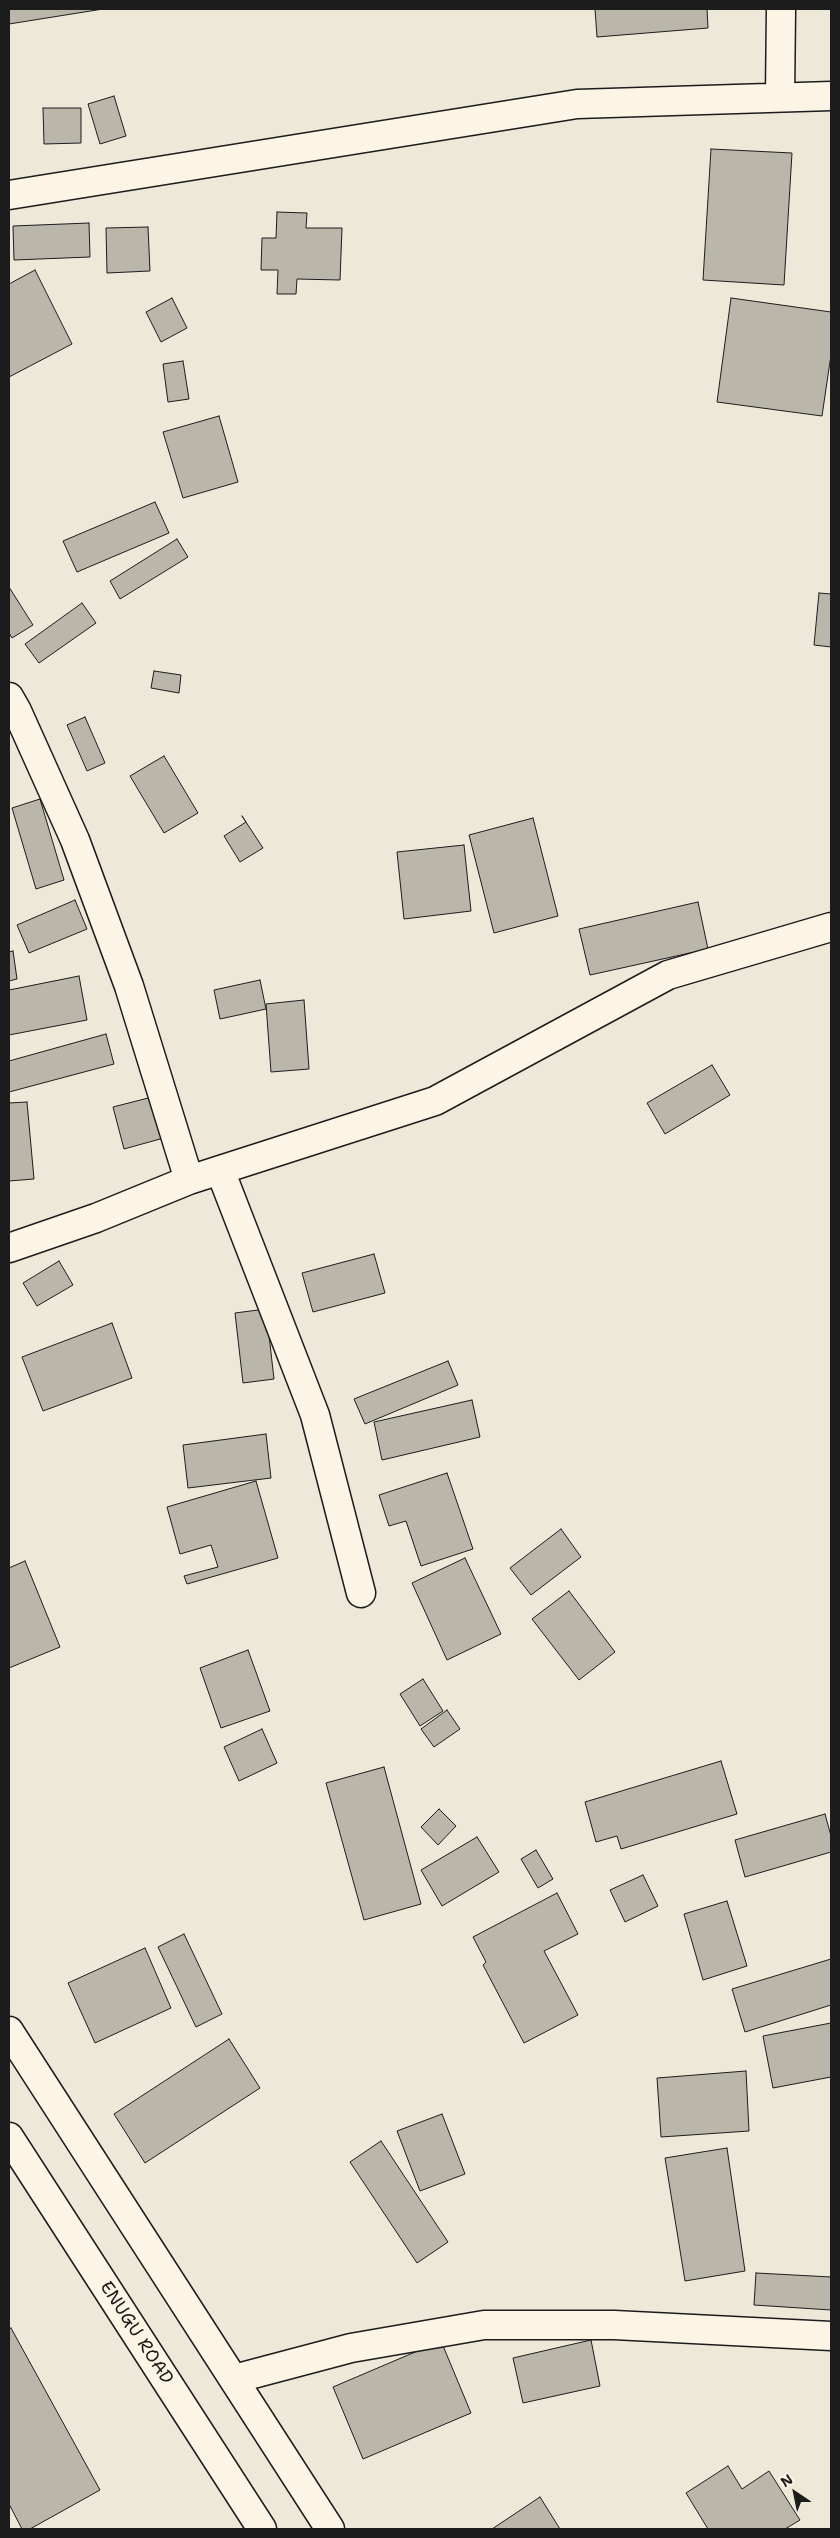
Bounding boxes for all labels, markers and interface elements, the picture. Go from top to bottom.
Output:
street label: ENUGU ROAD [95,2277,177,2389]
north arrow [770,2468,820,2518]
text: N [777,2470,796,2491]

